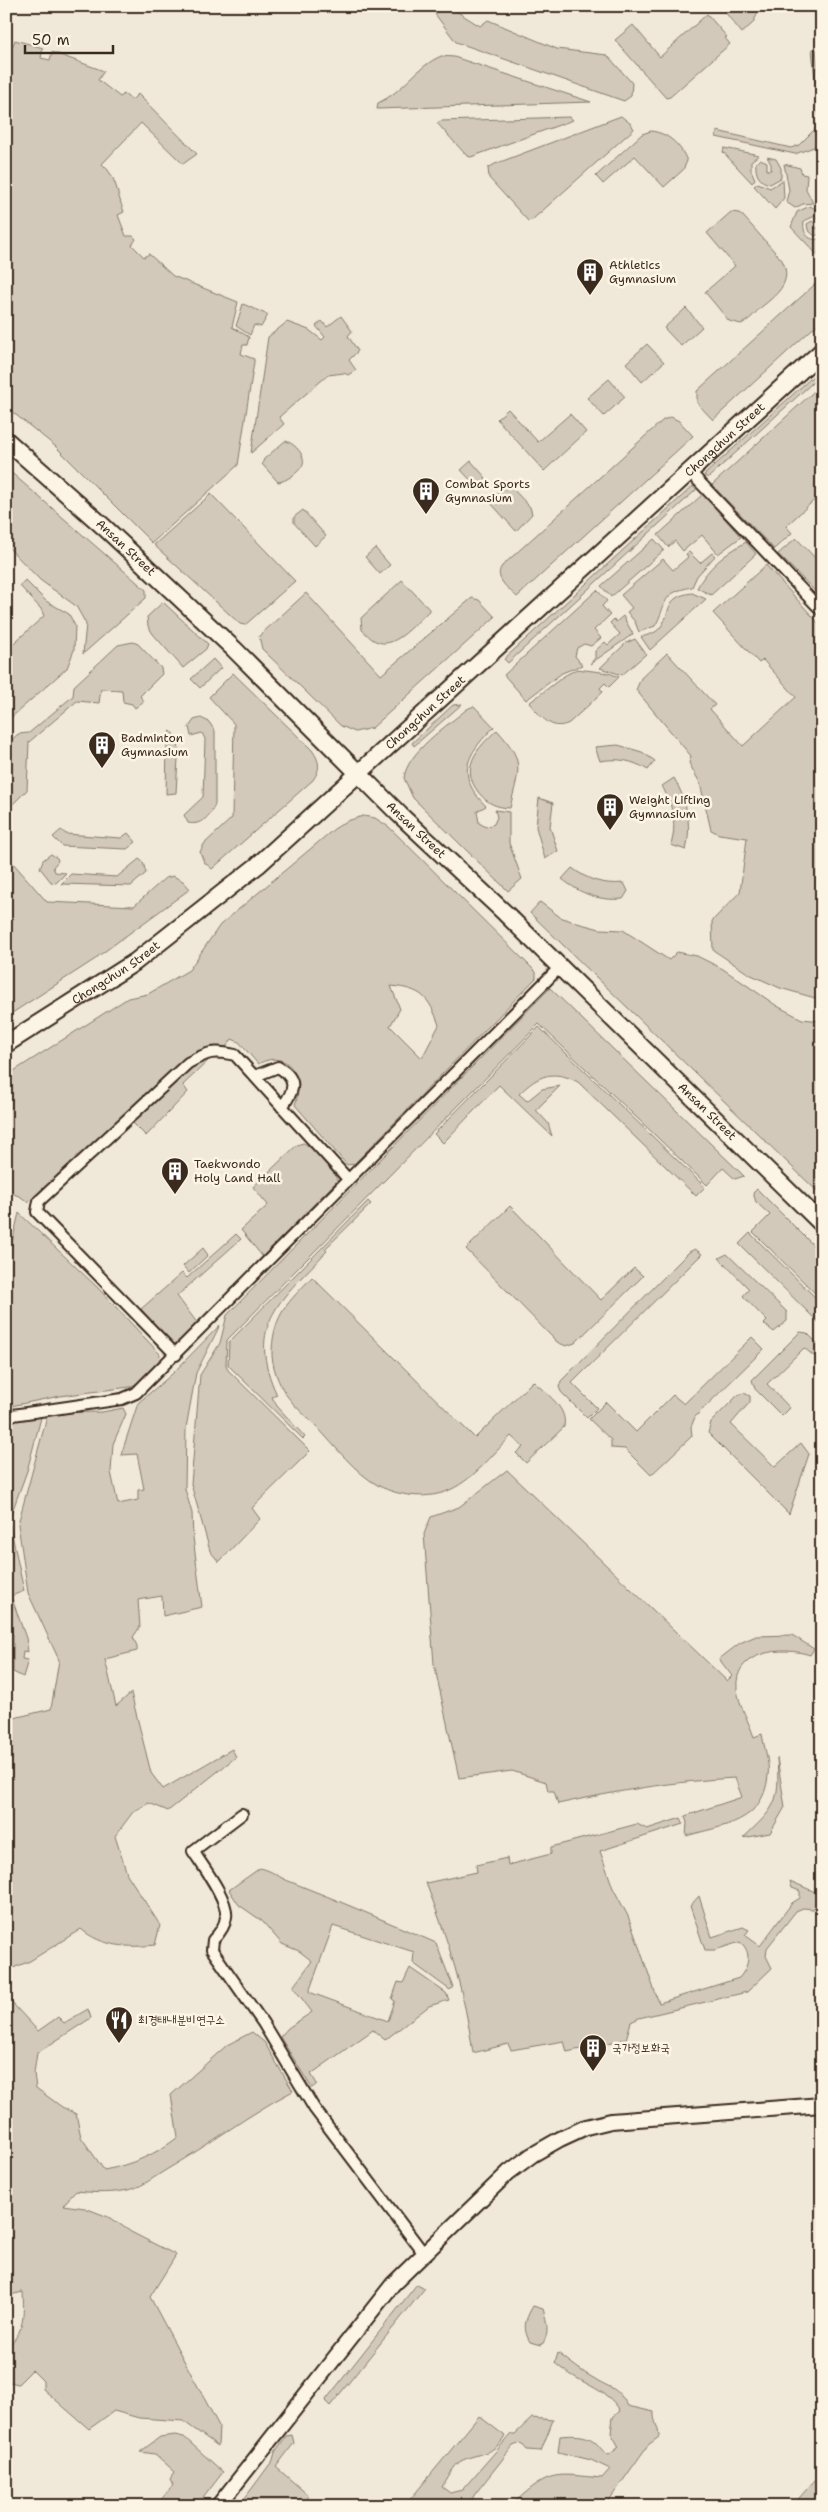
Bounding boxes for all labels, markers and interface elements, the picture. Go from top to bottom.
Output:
scale bar [25,22,112,54]
text: 50 m [32,30,70,50]
building icon: Athletics Gymnasium [575,257,605,296]
place label: Athletics Gymnasium [609,257,676,287]
street label: Chongchun Street [681,399,768,480]
building icon: Combat Sports Gymnasium [411,476,441,515]
place label: Combat Sports Gymnasium [445,476,530,506]
street label: Ansan Street [93,516,159,579]
street label: Chongchun Street [382,672,469,753]
building icon: Badminton Gymnasium [87,730,117,769]
place label: Badminton Gymnasium [121,730,188,760]
building icon: Weight Lifting Gymnasium [595,792,625,831]
place label: Weight Lifting Gymnasium [629,792,710,822]
street label: Ansan Street [383,798,449,862]
street label: Chongchun Street [69,937,163,1008]
street label: Ansan Street [675,1079,740,1144]
building icon: Taekwondo Holy Land Hall [160,1156,190,1195]
place label: Taekwondo Holy Land Hall [194,1156,281,1186]
restaurant icon: 최경태내분비연구소 [104,2005,134,2044]
place label: 최경태내분비연구소 [138,2012,225,2028]
building icon: 국가정보화국 [578,2033,608,2072]
place label: 국가정보화국 [612,2040,670,2056]

